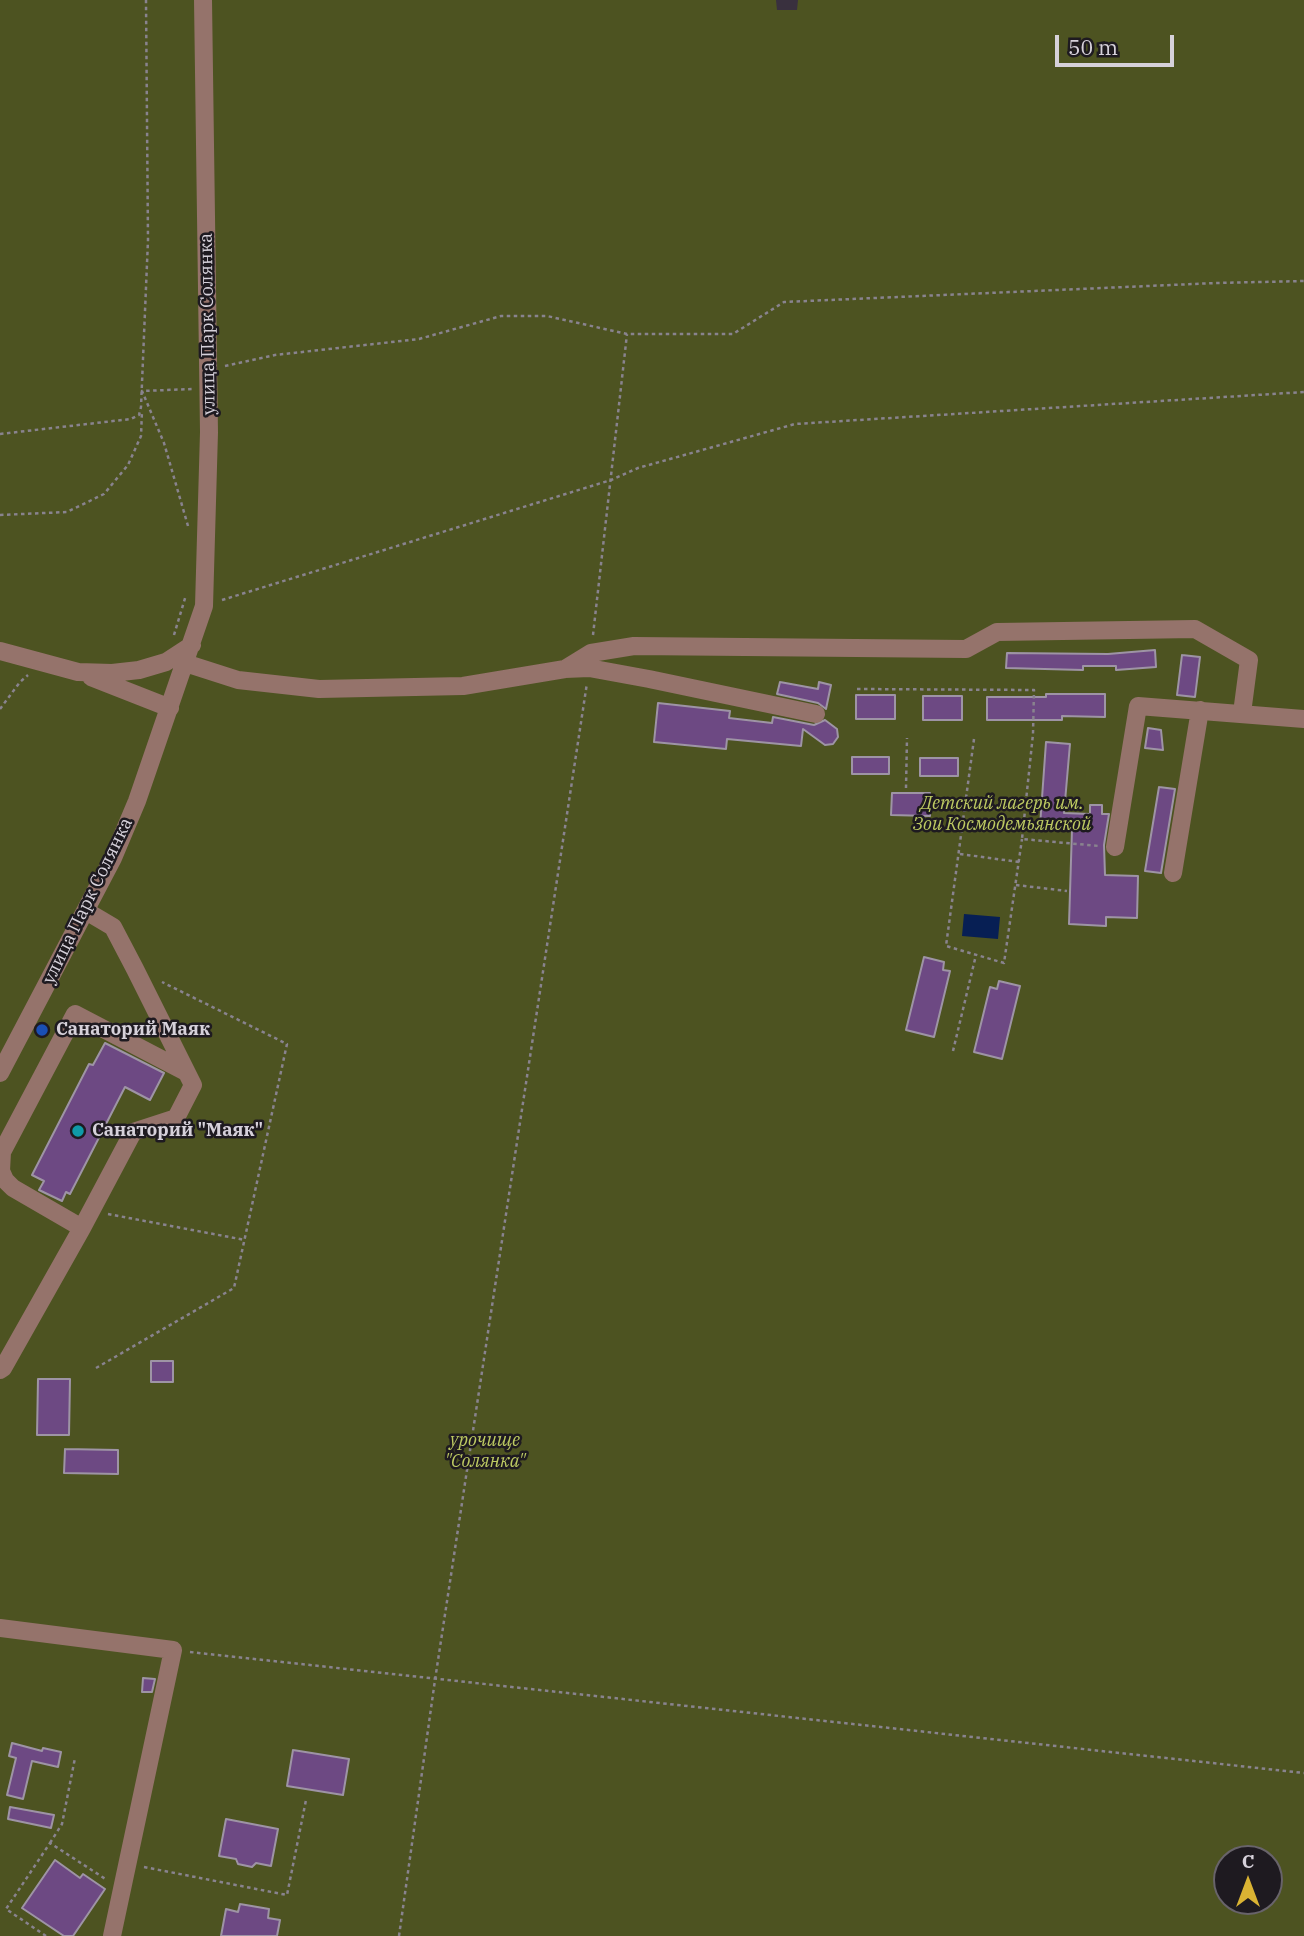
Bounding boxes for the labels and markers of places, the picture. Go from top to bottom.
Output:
place label: Санаторий Маяк [56,1019,210,1041]
marker: Санаторий Маяк [34,1022,50,1038]
place label: Санаторий "Маяк" [92,1120,263,1142]
marker: Санаторий "Маяк" [70,1123,86,1139]

